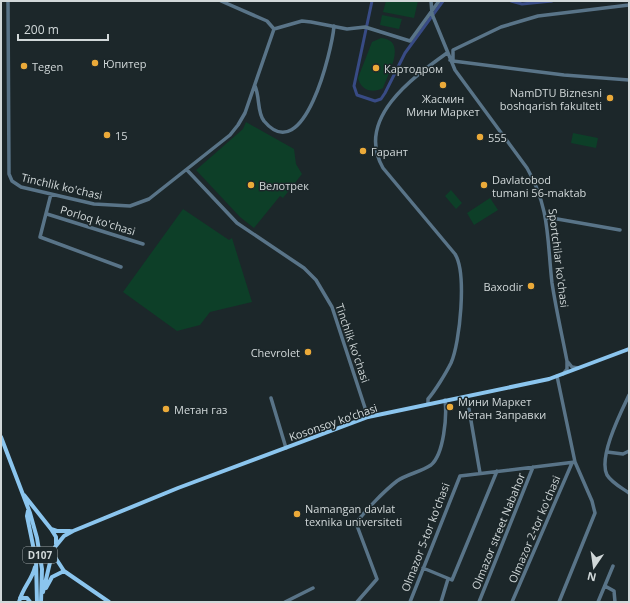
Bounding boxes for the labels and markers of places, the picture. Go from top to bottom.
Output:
place label: Юпитер [103,56,147,71]
marker: Юпитер [90,58,100,68]
place label: Tegen [32,59,63,74]
marker: Tegen [19,61,29,71]
place label: Картодром [384,61,443,76]
marker: Картодром [371,63,381,73]
marker: Жасмин Мини Маркет [438,80,448,90]
place label: NamDTU Biznesni boshqarish fakulteti [500,85,602,113]
place label: Жасмин Мини Маркет [406,91,480,119]
marker: NamDTU Biznesni boshqarish fakulteti [605,93,615,103]
place label: 15 [115,128,128,143]
marker: 15 [102,130,112,140]
place label: 555 [488,130,507,145]
marker: 555 [475,132,485,142]
place label: Гарант [371,144,408,159]
marker: Гарант [358,146,368,156]
place label: Davlatobod tumani 56-maktab [492,172,587,200]
place label: Велотрек [259,178,309,193]
marker: Велотрек [246,180,256,190]
marker: Davlatobod tumani 56-maktab [479,180,489,190]
place label: Baxodir [483,279,523,294]
marker: Baxodir [526,281,536,291]
place label: Chevrolet [251,345,300,360]
marker: Chevrolet [303,347,313,357]
place label: Мини Маркет Метан Заправки [458,394,546,422]
place label: Метан газ [174,402,227,417]
marker: Мини Маркет Метан Заправки [445,402,455,412]
marker: Метан газ [161,404,171,414]
place label: Namangan davlat texnika universiteti [305,501,402,529]
marker: Namangan davlat texnika universiteti [292,509,302,519]

